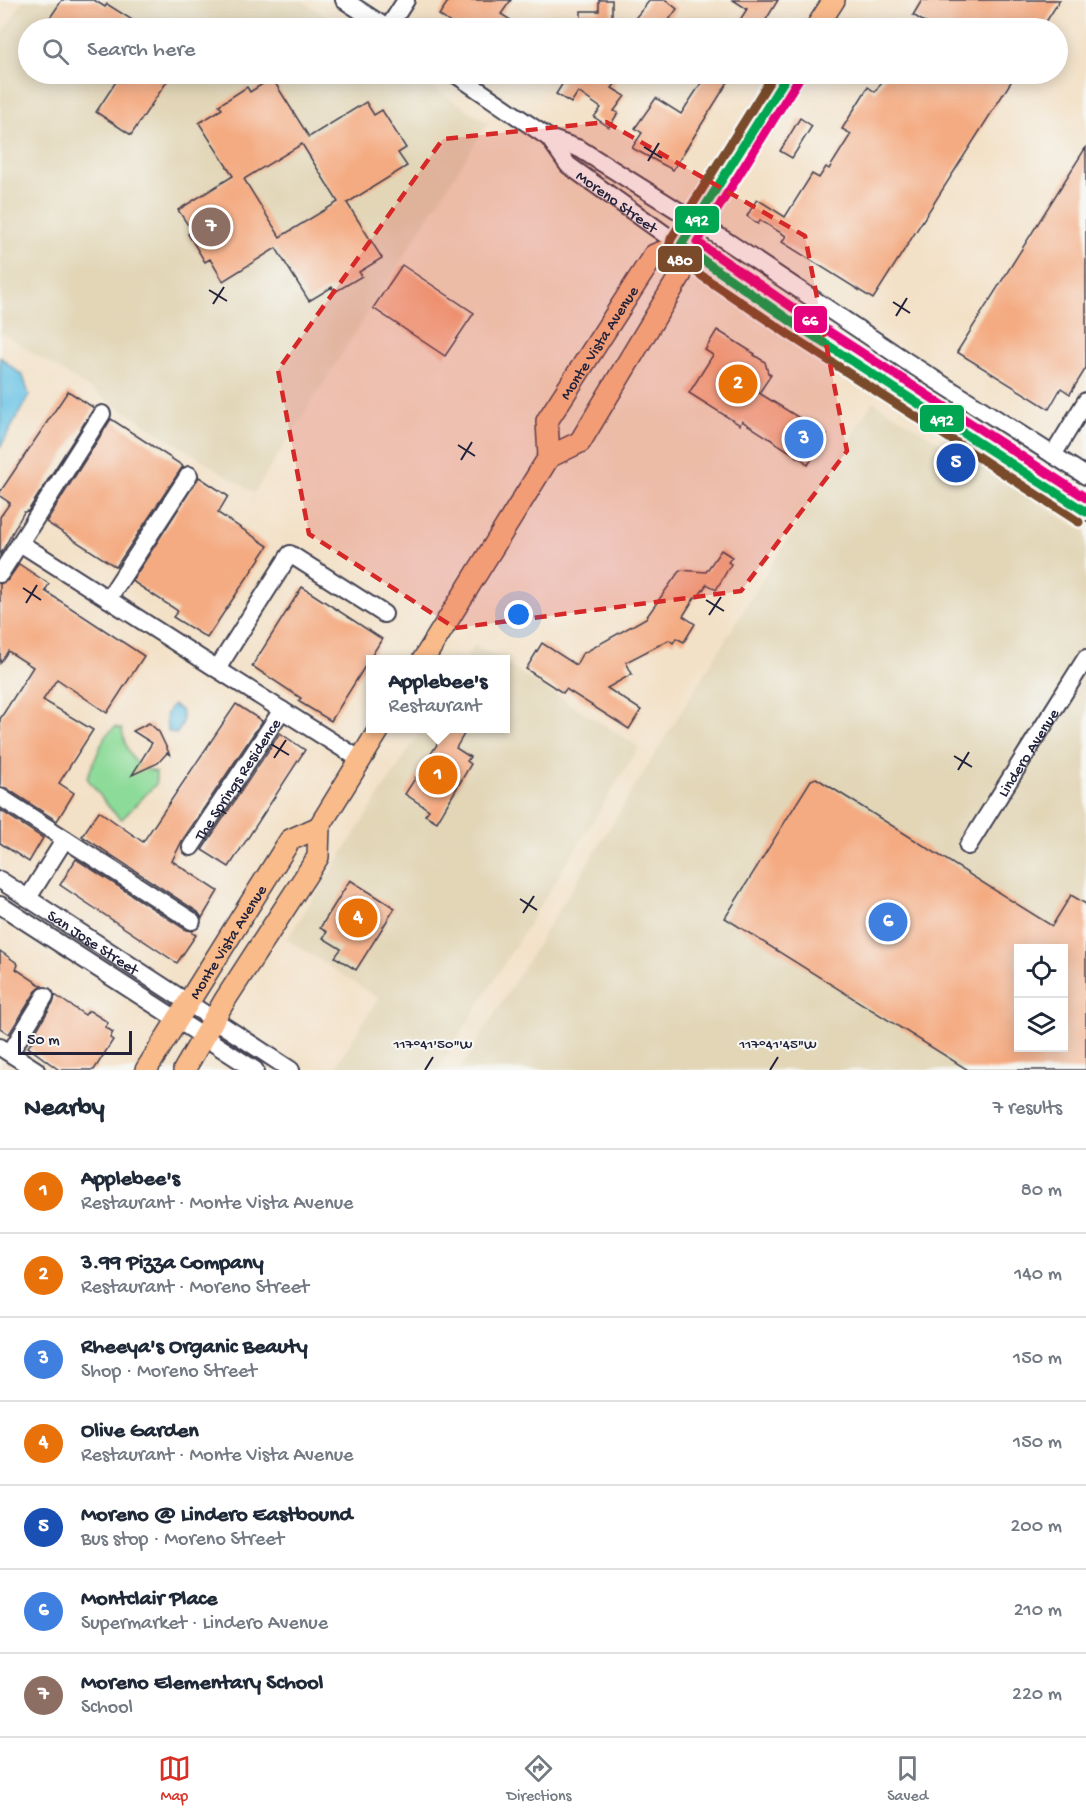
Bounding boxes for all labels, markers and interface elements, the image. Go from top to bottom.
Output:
search box [18,18,1068,84]
icon: search [39,35,72,68]
text: Search here [87,38,195,64]
street label: Moreno Street [571,168,661,240]
pin: 7 [192,204,230,250]
line badge: 492 [674,205,720,234]
text: 492 [684,213,709,232]
line badge: 480 [657,245,703,273]
text: 480 [666,253,693,272]
street label: Monte Vista Avenue [557,283,645,404]
line badge: 66 [793,305,828,334]
text: 66 [802,313,819,332]
pin: 2 [718,362,758,406]
line badge: 492 [919,404,965,433]
text: 492 [929,413,954,432]
pin: 3 [784,416,824,462]
pin: 5 [936,440,976,486]
your location [504,600,533,629]
popup [366,655,510,733]
text: Applebee's [389,670,487,696]
text: Restaurant [389,696,481,719]
street label: Lindero Avenue [995,706,1065,801]
street label: The Springs Residence [191,715,287,846]
pin: 1 [418,752,458,798]
street label: Monte Vista Avenue [187,882,273,1004]
pin: 4 [338,896,378,940]
pin: 6 [868,900,908,944]
street label: San Jose Street [43,907,142,982]
map controls [1014,944,1068,1052]
button: locate [1014,944,1068,998]
button: layers [1014,998,1068,1052]
scale bar [18,1028,132,1056]
text: 50 m [27,1032,60,1051]
text: 117°41'50"W [392,1036,473,1054]
text: 117°41'45"W [738,1036,817,1054]
text: Nearby [24,1094,105,1125]
text: 7 results [993,1098,1062,1121]
text: Applebee's [81,1167,180,1193]
text: 1 [39,1180,48,1203]
text: 80 m [1021,1180,1062,1203]
text: Restaurant · Monte Vista Avenue [81,1193,353,1216]
text: 3.99 Pizza Company [81,1251,264,1277]
text: 2 [39,1264,48,1287]
text: 140 m [1014,1264,1062,1287]
text: Restaurant · Moreno Street [81,1277,309,1300]
text: Rheeya's Organic Beauty [81,1335,308,1361]
text: 3 [38,1348,49,1371]
text: 150 m [1013,1348,1062,1371]
text: Shop · Moreno Street [81,1361,257,1384]
text: Olive Garden [81,1419,199,1445]
text: 4 [39,1432,48,1455]
text: 150 m [1013,1432,1062,1455]
text: Restaurant · Monte Vista Avenue [81,1445,353,1468]
text: Moreno @ Lindero Eastbound [81,1503,353,1529]
text: 5 [38,1516,49,1539]
text: 200 m [1011,1516,1062,1539]
text: Bus stop · Moreno Street [81,1529,284,1552]
text: Montclair Place [81,1587,217,1613]
text: 6 [38,1600,49,1623]
text: 210 m [1014,1600,1062,1623]
text: Supermarket · Lindero Avenue [81,1613,328,1636]
text: Moreno Elementary School [81,1671,323,1697]
text: 7 [38,1684,49,1707]
text: 220 m [1012,1684,1062,1707]
text: School [81,1697,133,1720]
tab: Map [158,1752,191,1807]
tab: Directions [506,1752,572,1807]
tab: Saved [887,1752,928,1807]

